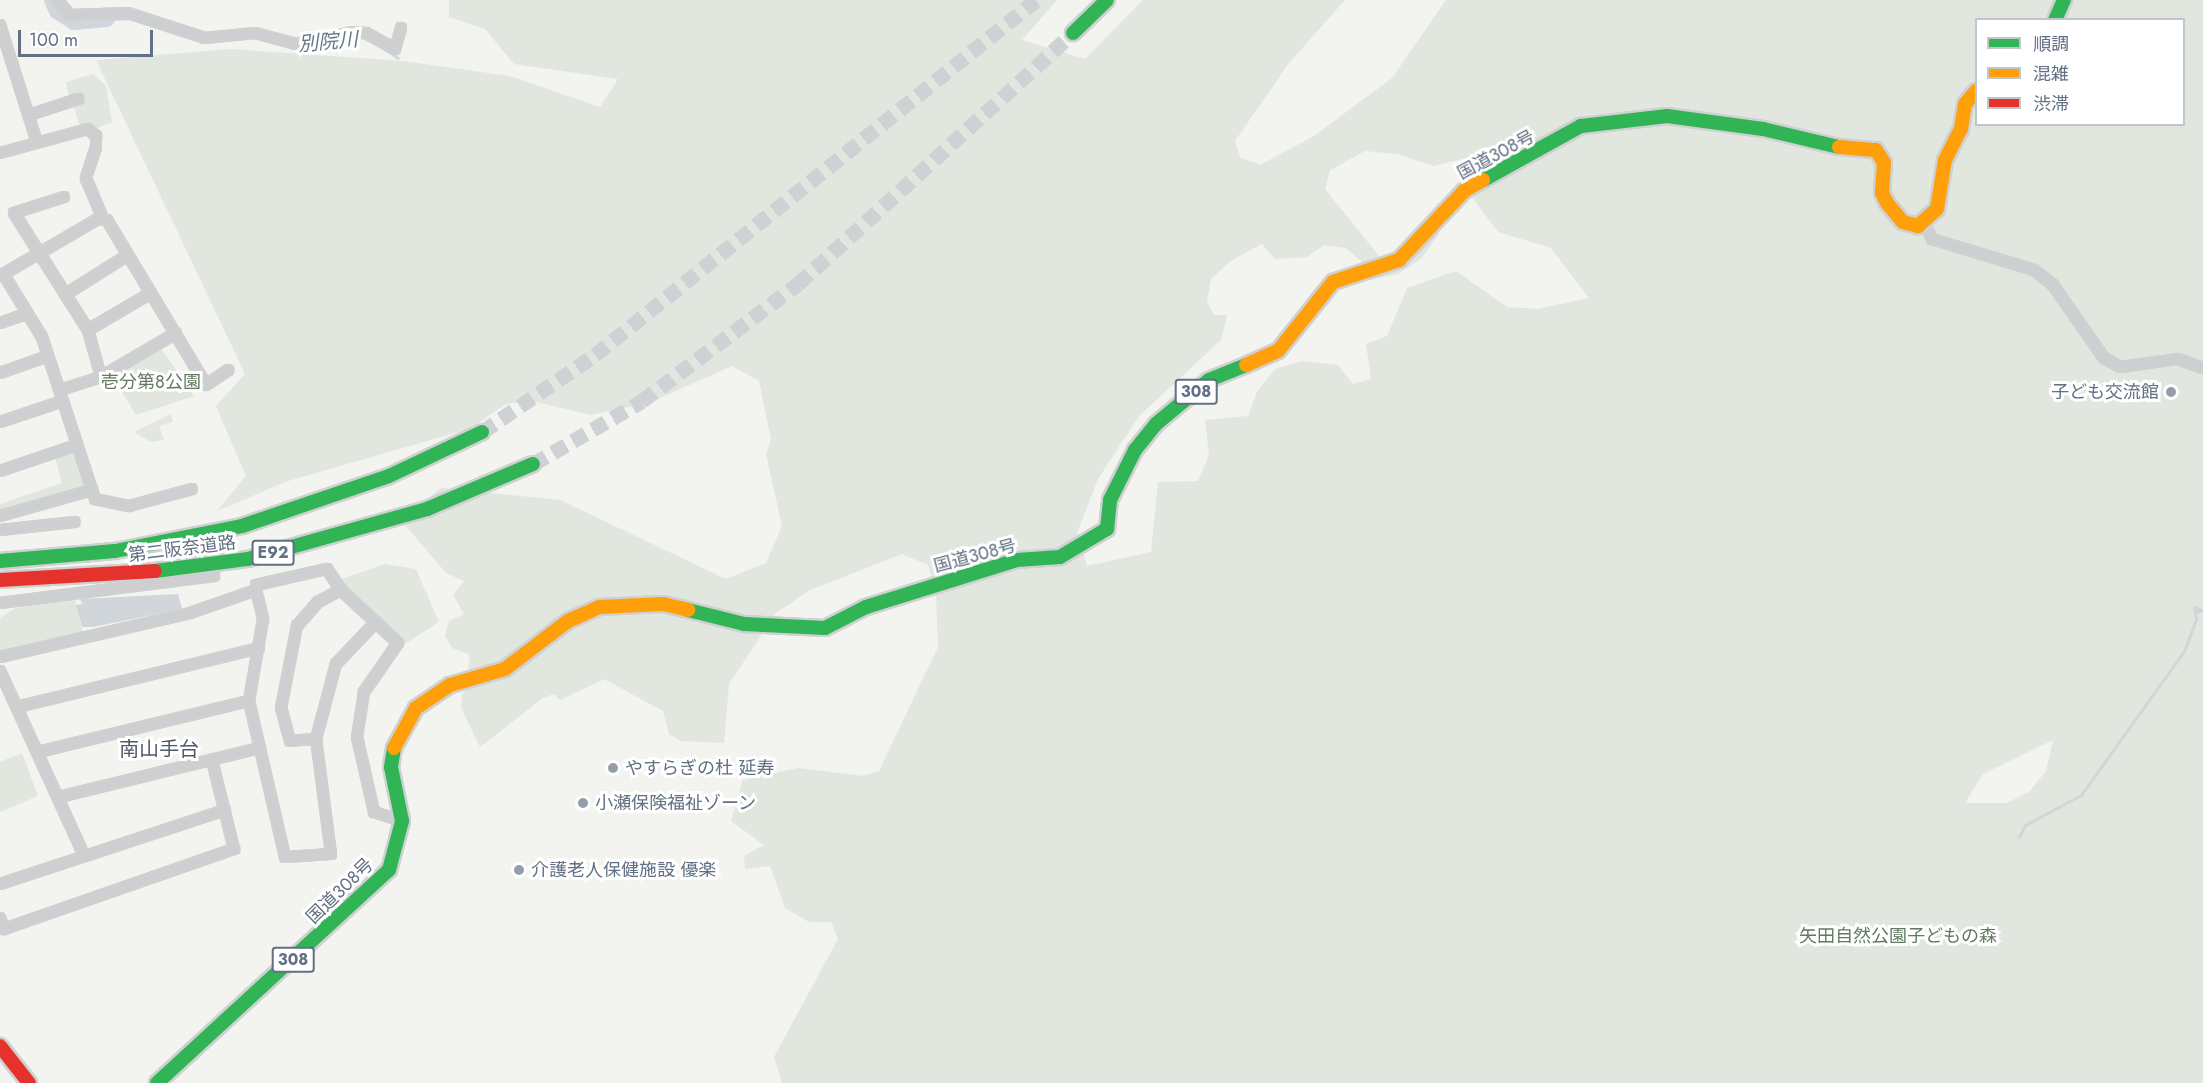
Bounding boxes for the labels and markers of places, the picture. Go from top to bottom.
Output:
place label: 子ども交流館 [2051,381,2159,403]
marker: 子ども交流館 [2164,385,2178,399]
place label: やすらぎの杜 延寿 [625,757,774,779]
marker: やすらぎの杜 延寿 [606,761,620,775]
place label: 小瀬保険福祉ゾーン [595,792,757,814]
marker: 小瀬保険福祉ゾーン [576,796,590,810]
place label: 介護老人保健施設 優楽 [531,859,716,881]
marker: 介護老人保健施設 優楽 [512,863,526,877]

